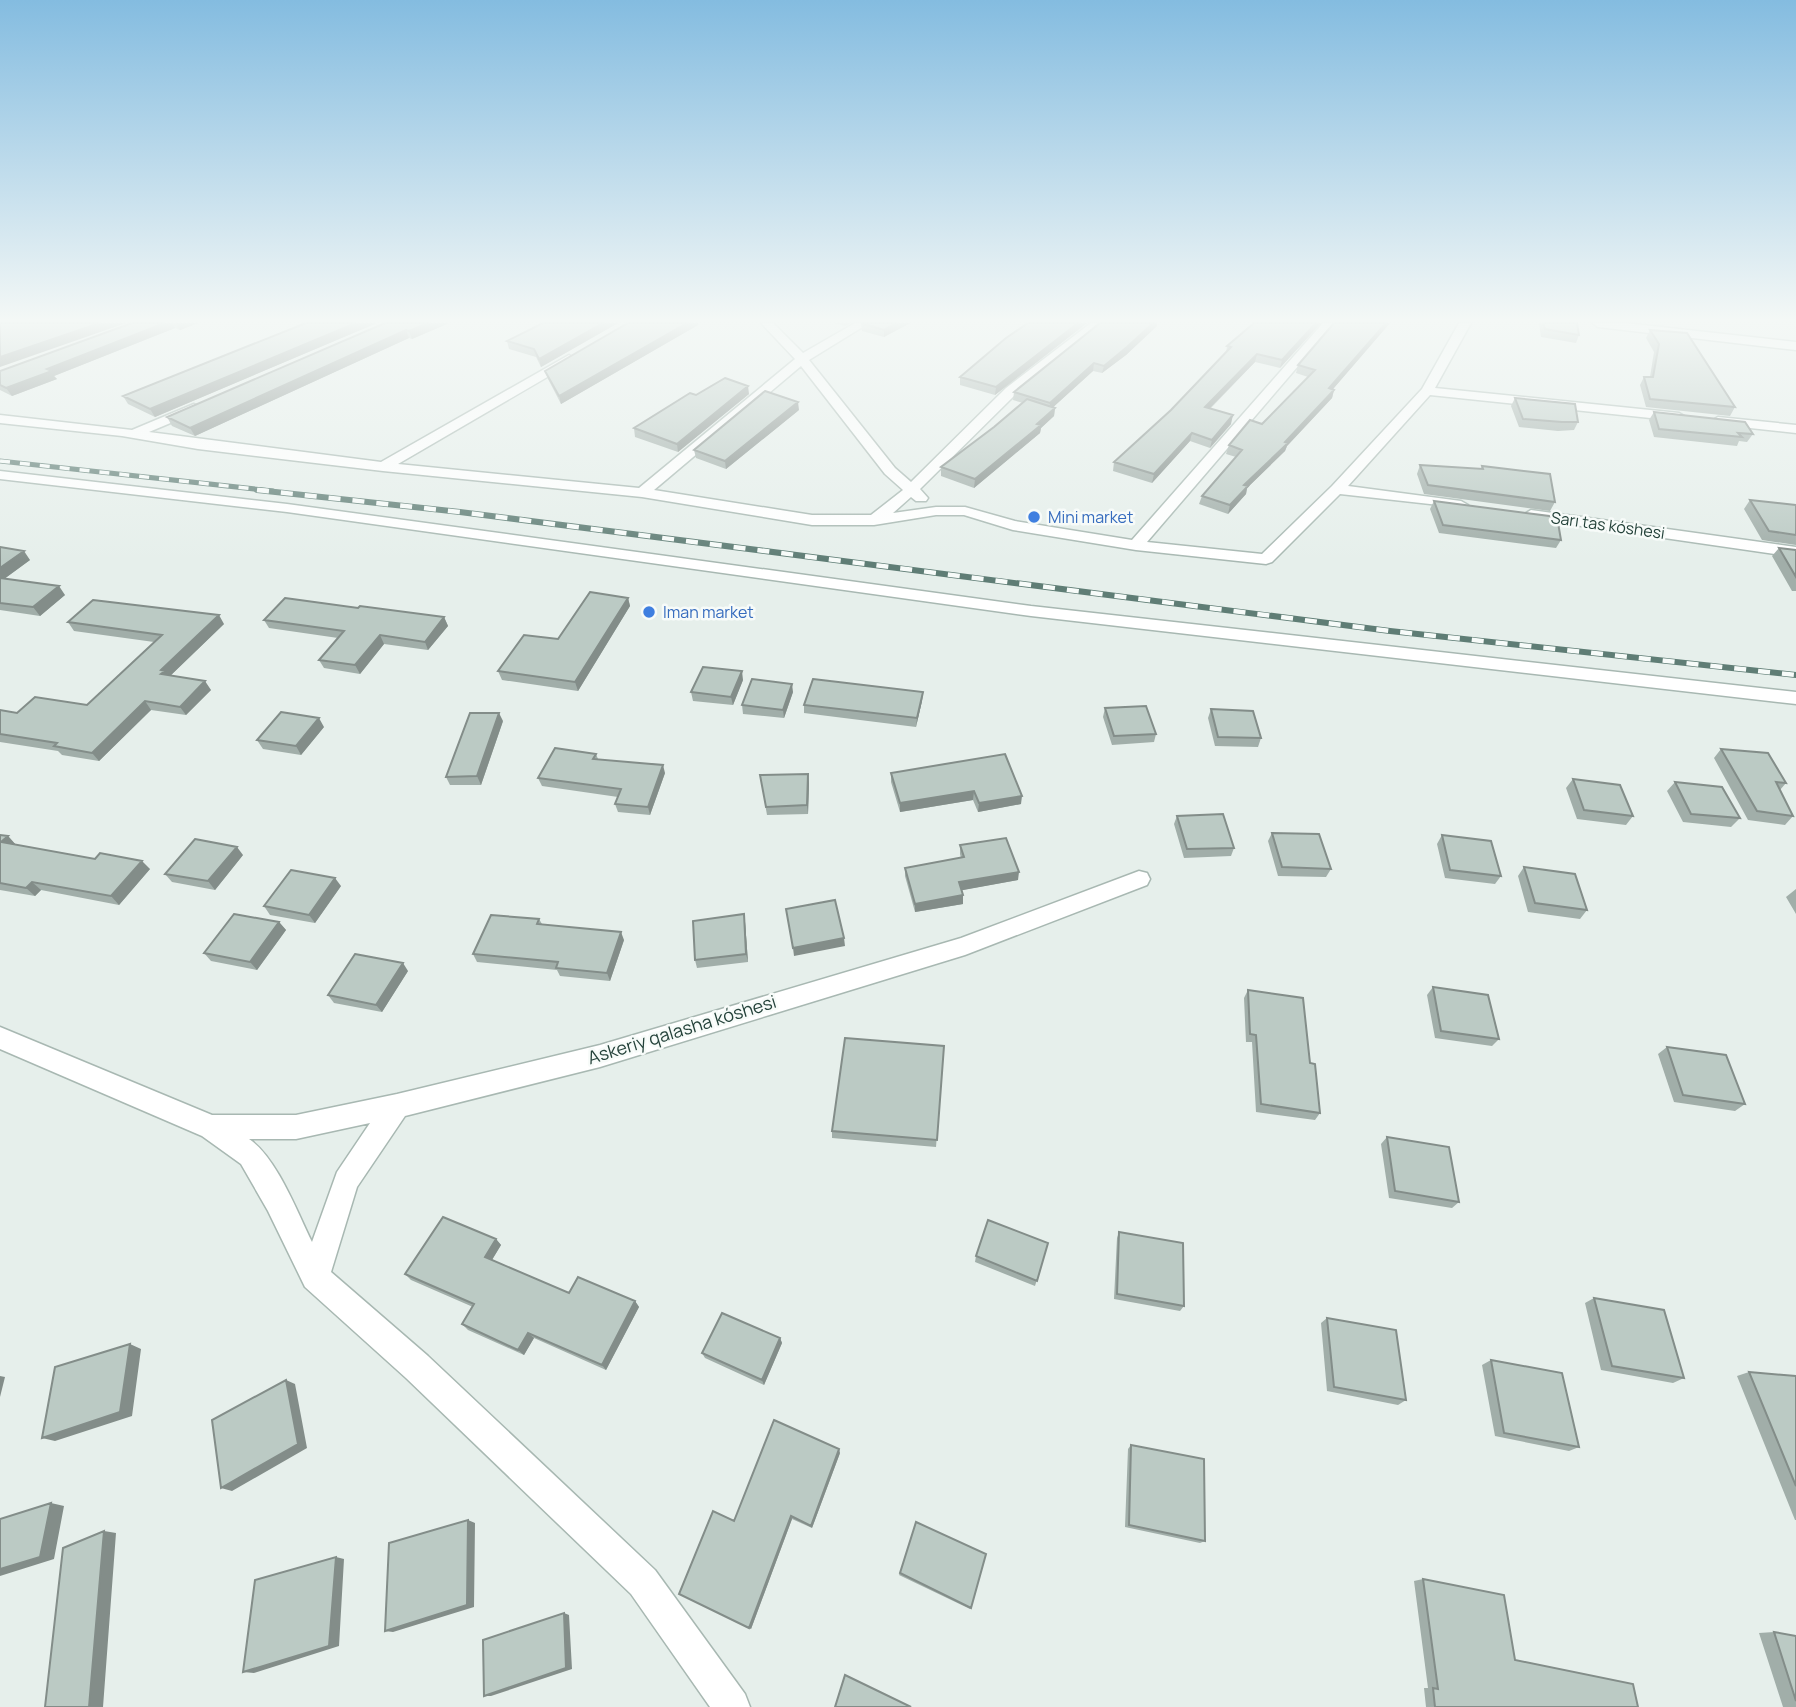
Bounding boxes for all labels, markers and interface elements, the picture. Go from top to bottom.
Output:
place label: Mini market [1048,506,1133,528]
street label: Sarı tas kóshesi [1550,506,1666,544]
marker: Mini market [1026,509,1042,525]
place label: Iman market [663,601,754,623]
marker: Iman market [641,604,657,620]
street label: Askeriy qalasha kóshesi [584,989,779,1069]

